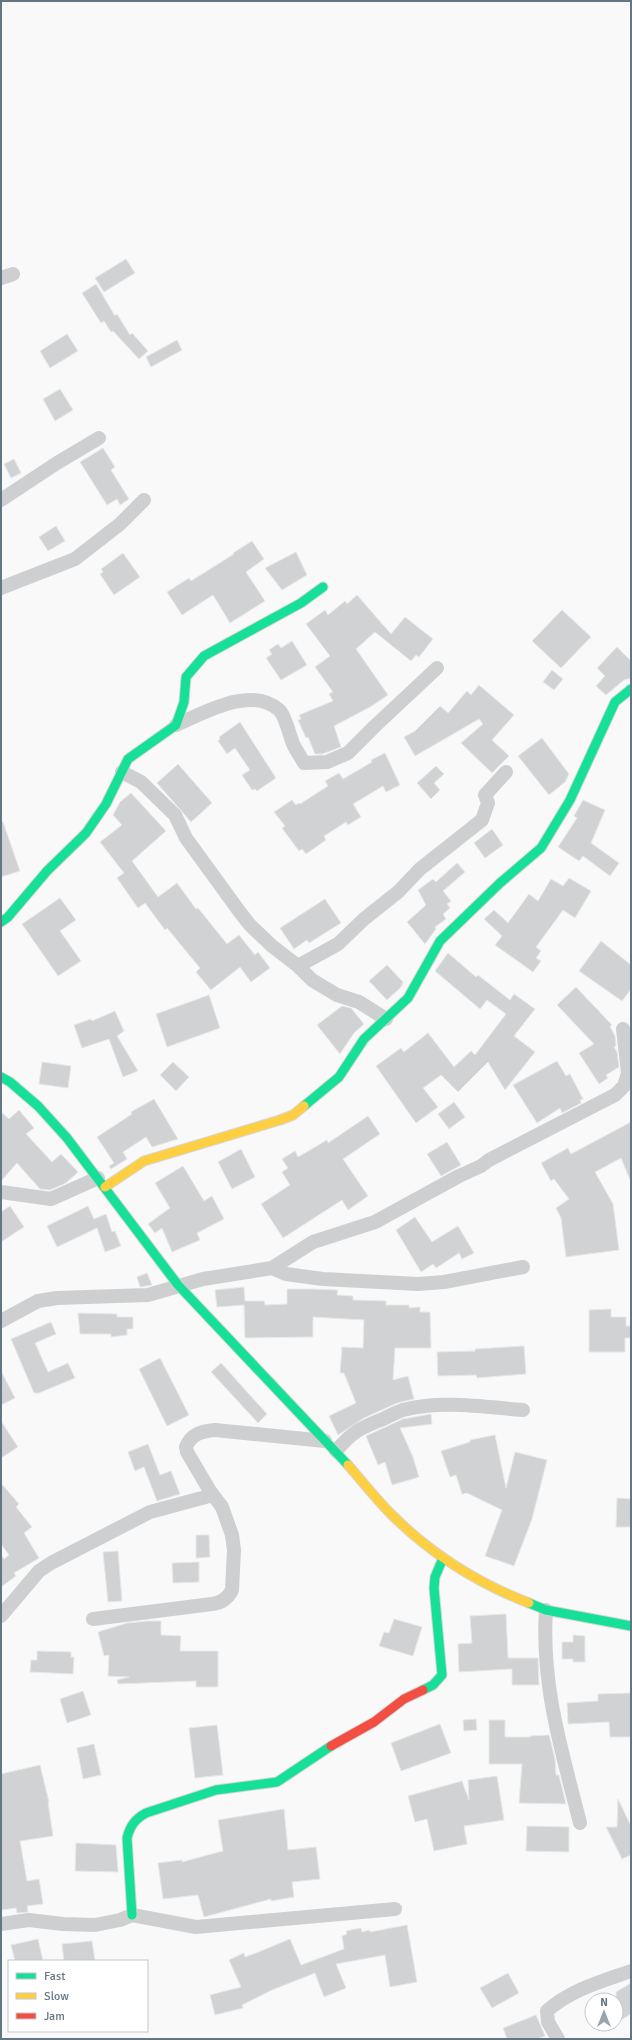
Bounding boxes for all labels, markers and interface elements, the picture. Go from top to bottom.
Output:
legend [8,1960,148,2032]
text: Fast [44,1969,65,1984]
text: Slow [44,1989,69,2004]
north arrow [584,1992,624,2032]
text: N [600,1996,608,2009]
text: Jam [44,2009,65,2024]

